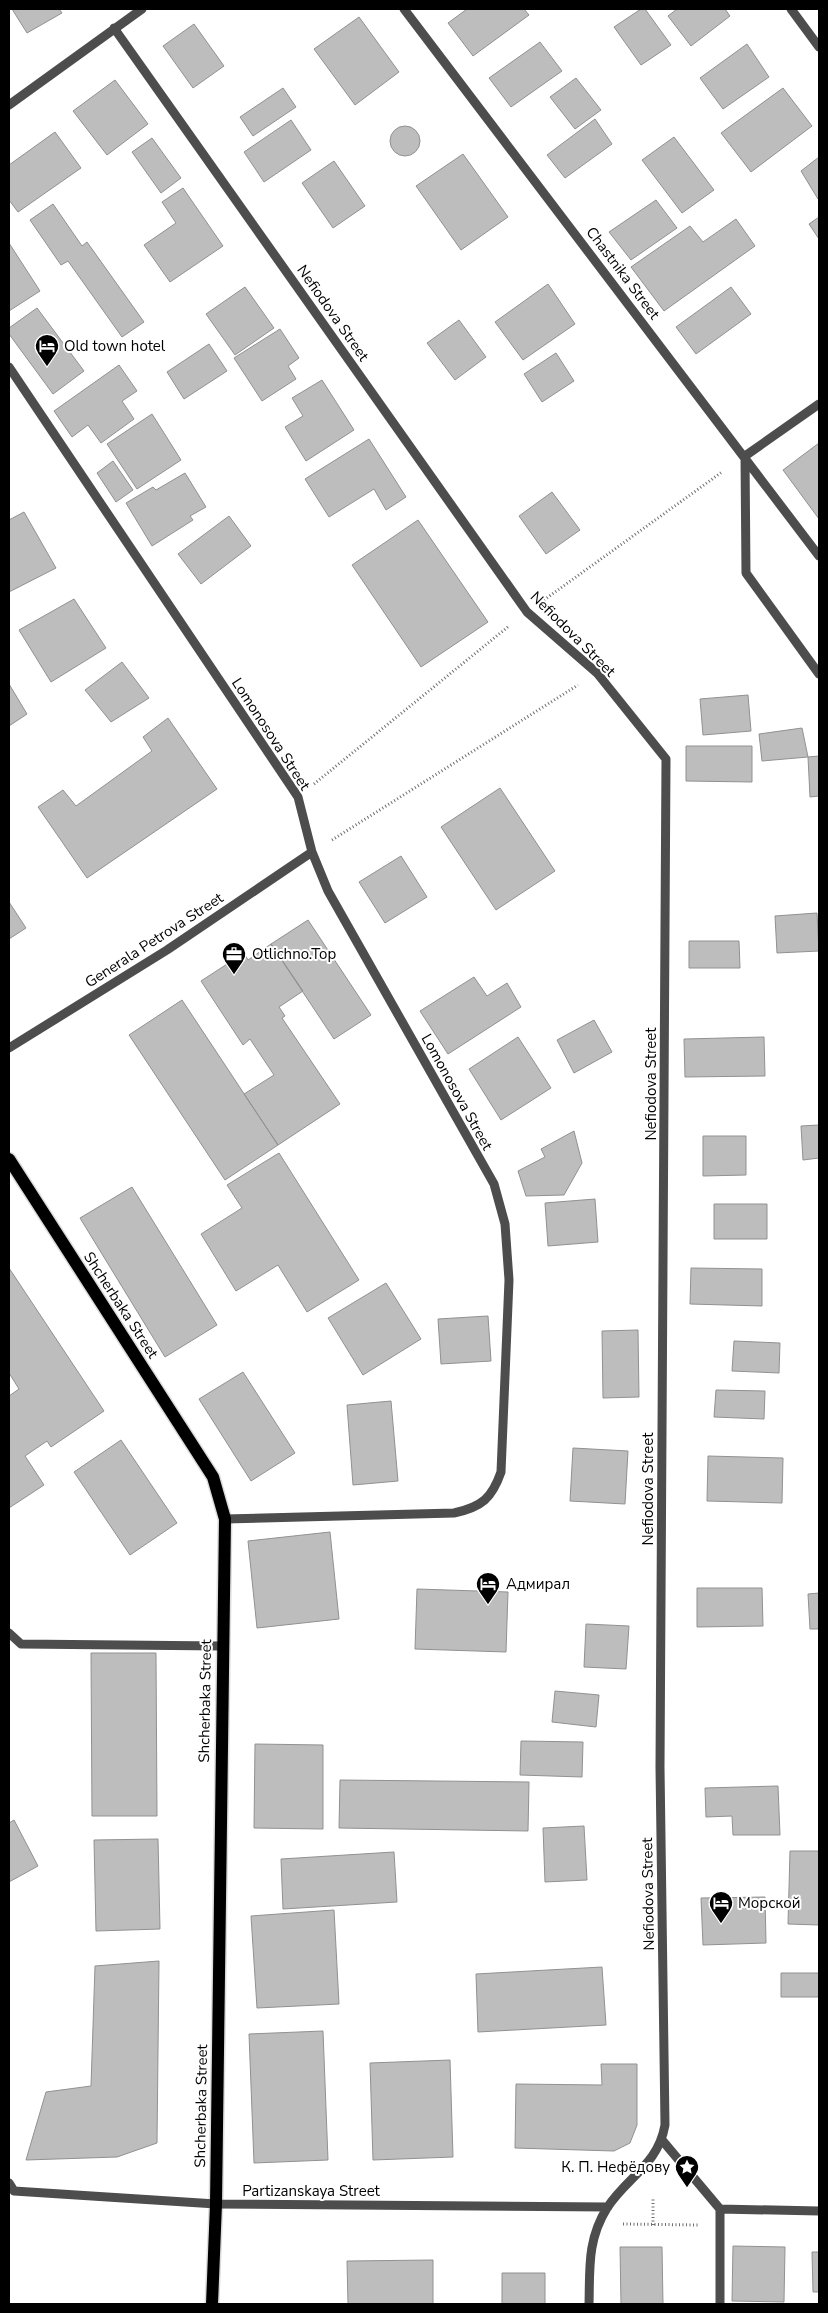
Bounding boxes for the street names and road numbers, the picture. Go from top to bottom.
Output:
street label: Chastnika Street [582,223,665,324]
street label: Nefiodova Street [292,261,374,366]
street label: Nefiodova Street [526,587,621,682]
street label: Lomonosova Street [227,674,315,795]
street label: Generala Petrova Street [81,887,228,992]
street label: Nefiodova Street [641,1027,661,1141]
street label: Lomonosova Street [417,1030,498,1154]
street label: Shcherbaka Street [79,1248,163,1363]
street label: Nefiodova Street [638,1432,658,1546]
street label: Shcherbaka Street [194,1638,216,1763]
street label: Nefiodova Street [637,1837,659,1951]
street label: Shcherbaka Street [190,2043,212,2168]
street label: Partizanskaya Street [242,2181,381,2201]

